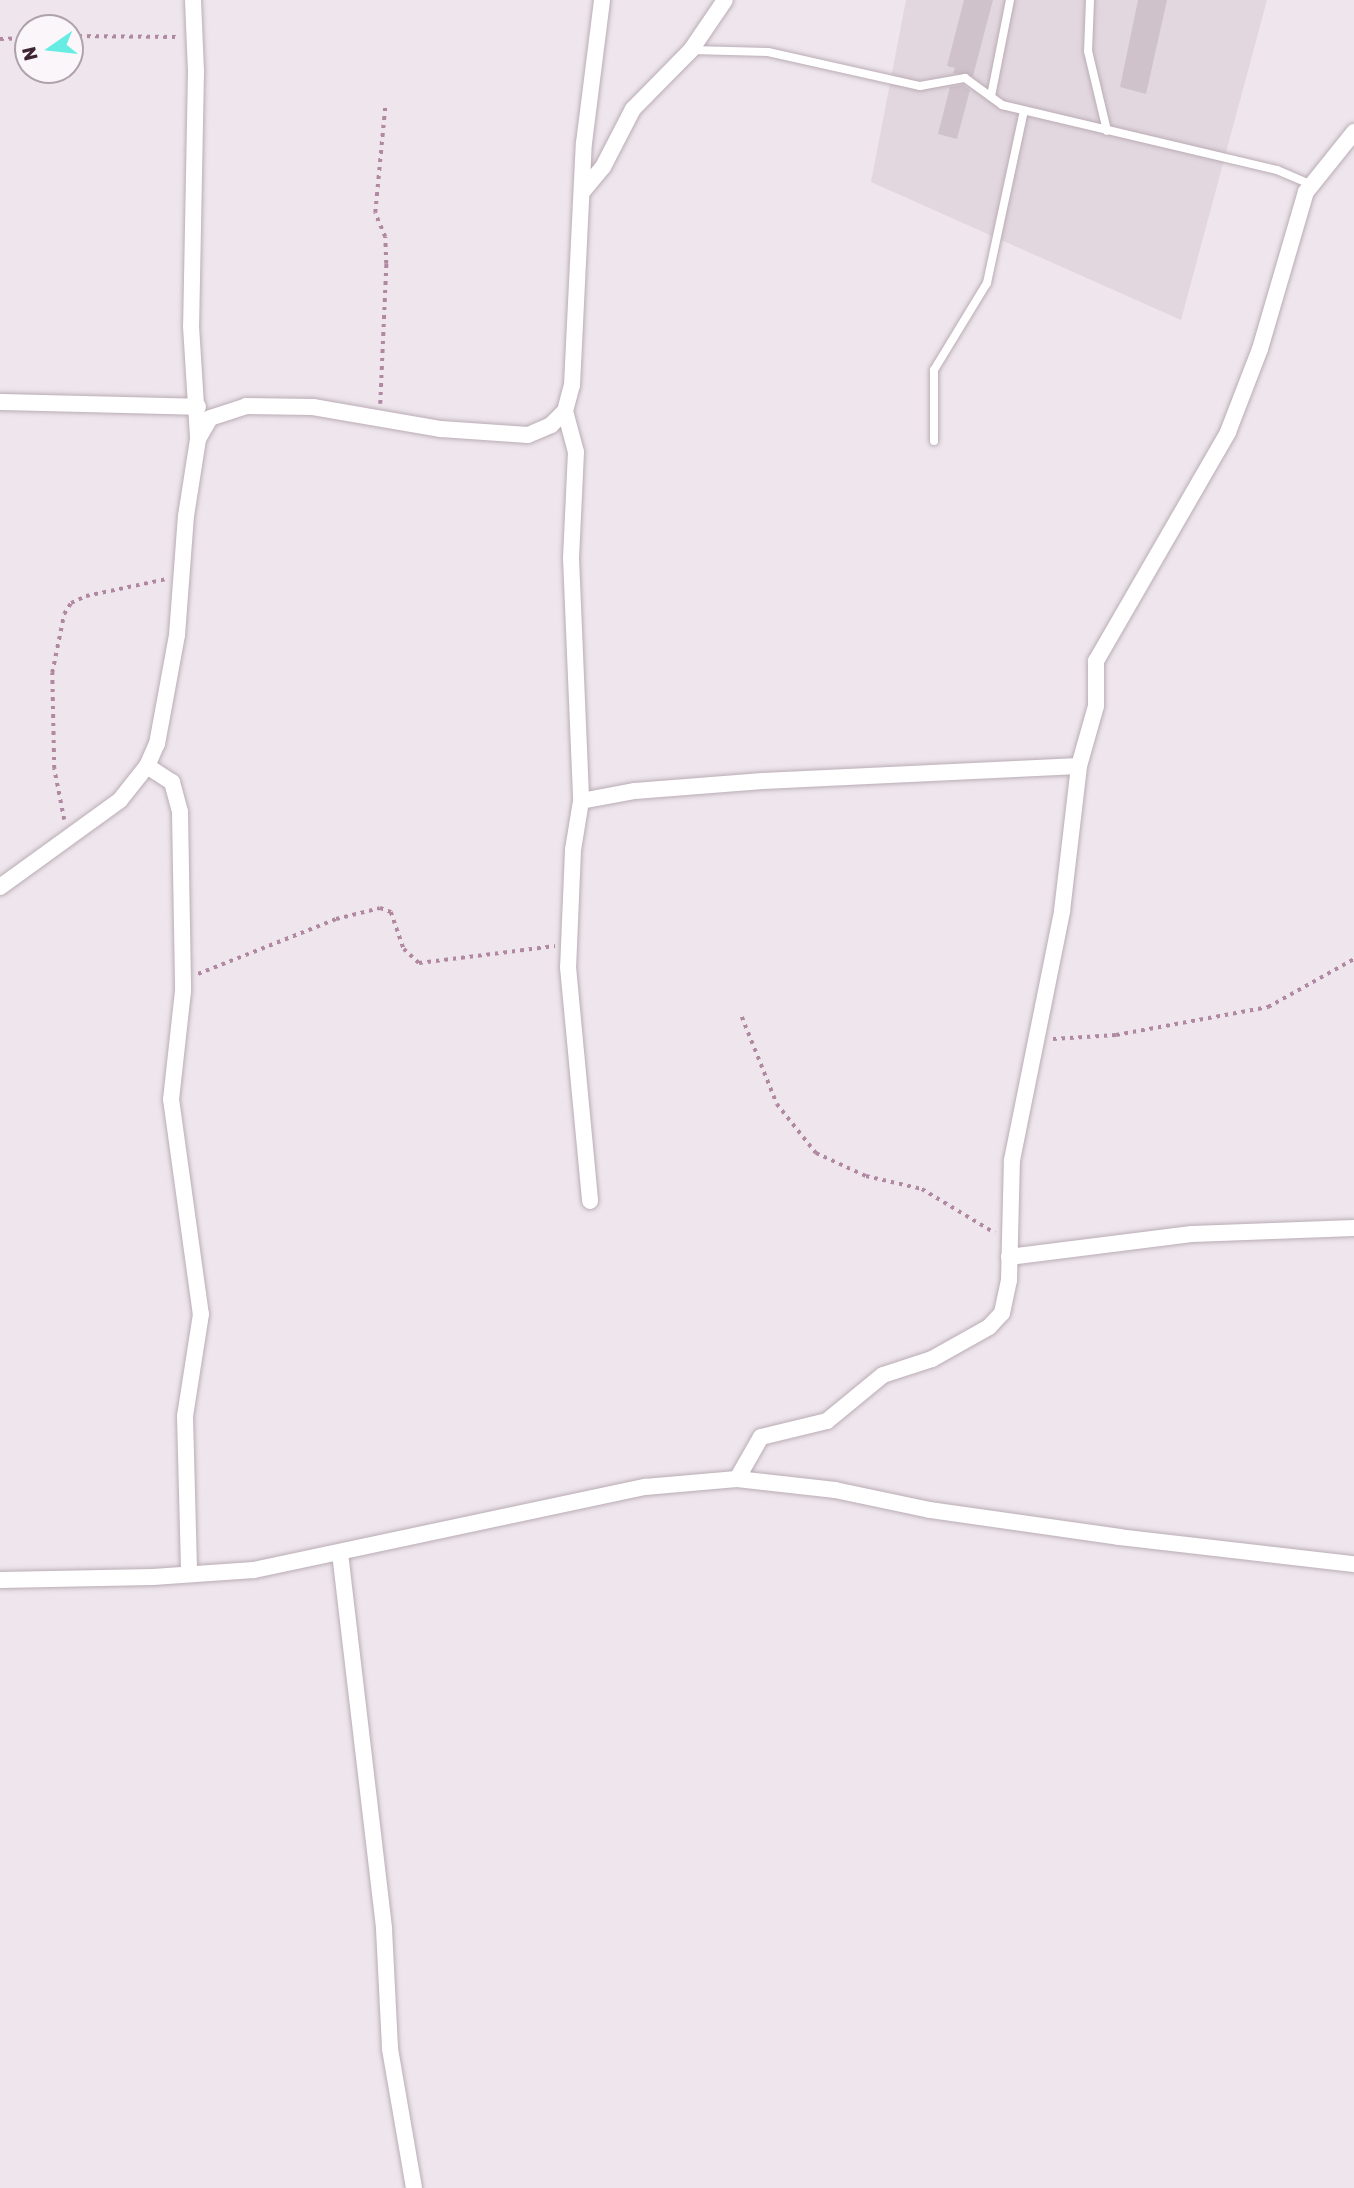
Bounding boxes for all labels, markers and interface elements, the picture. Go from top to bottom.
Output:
north arrow [14,14,84,84]
text: N [17,44,43,63]

